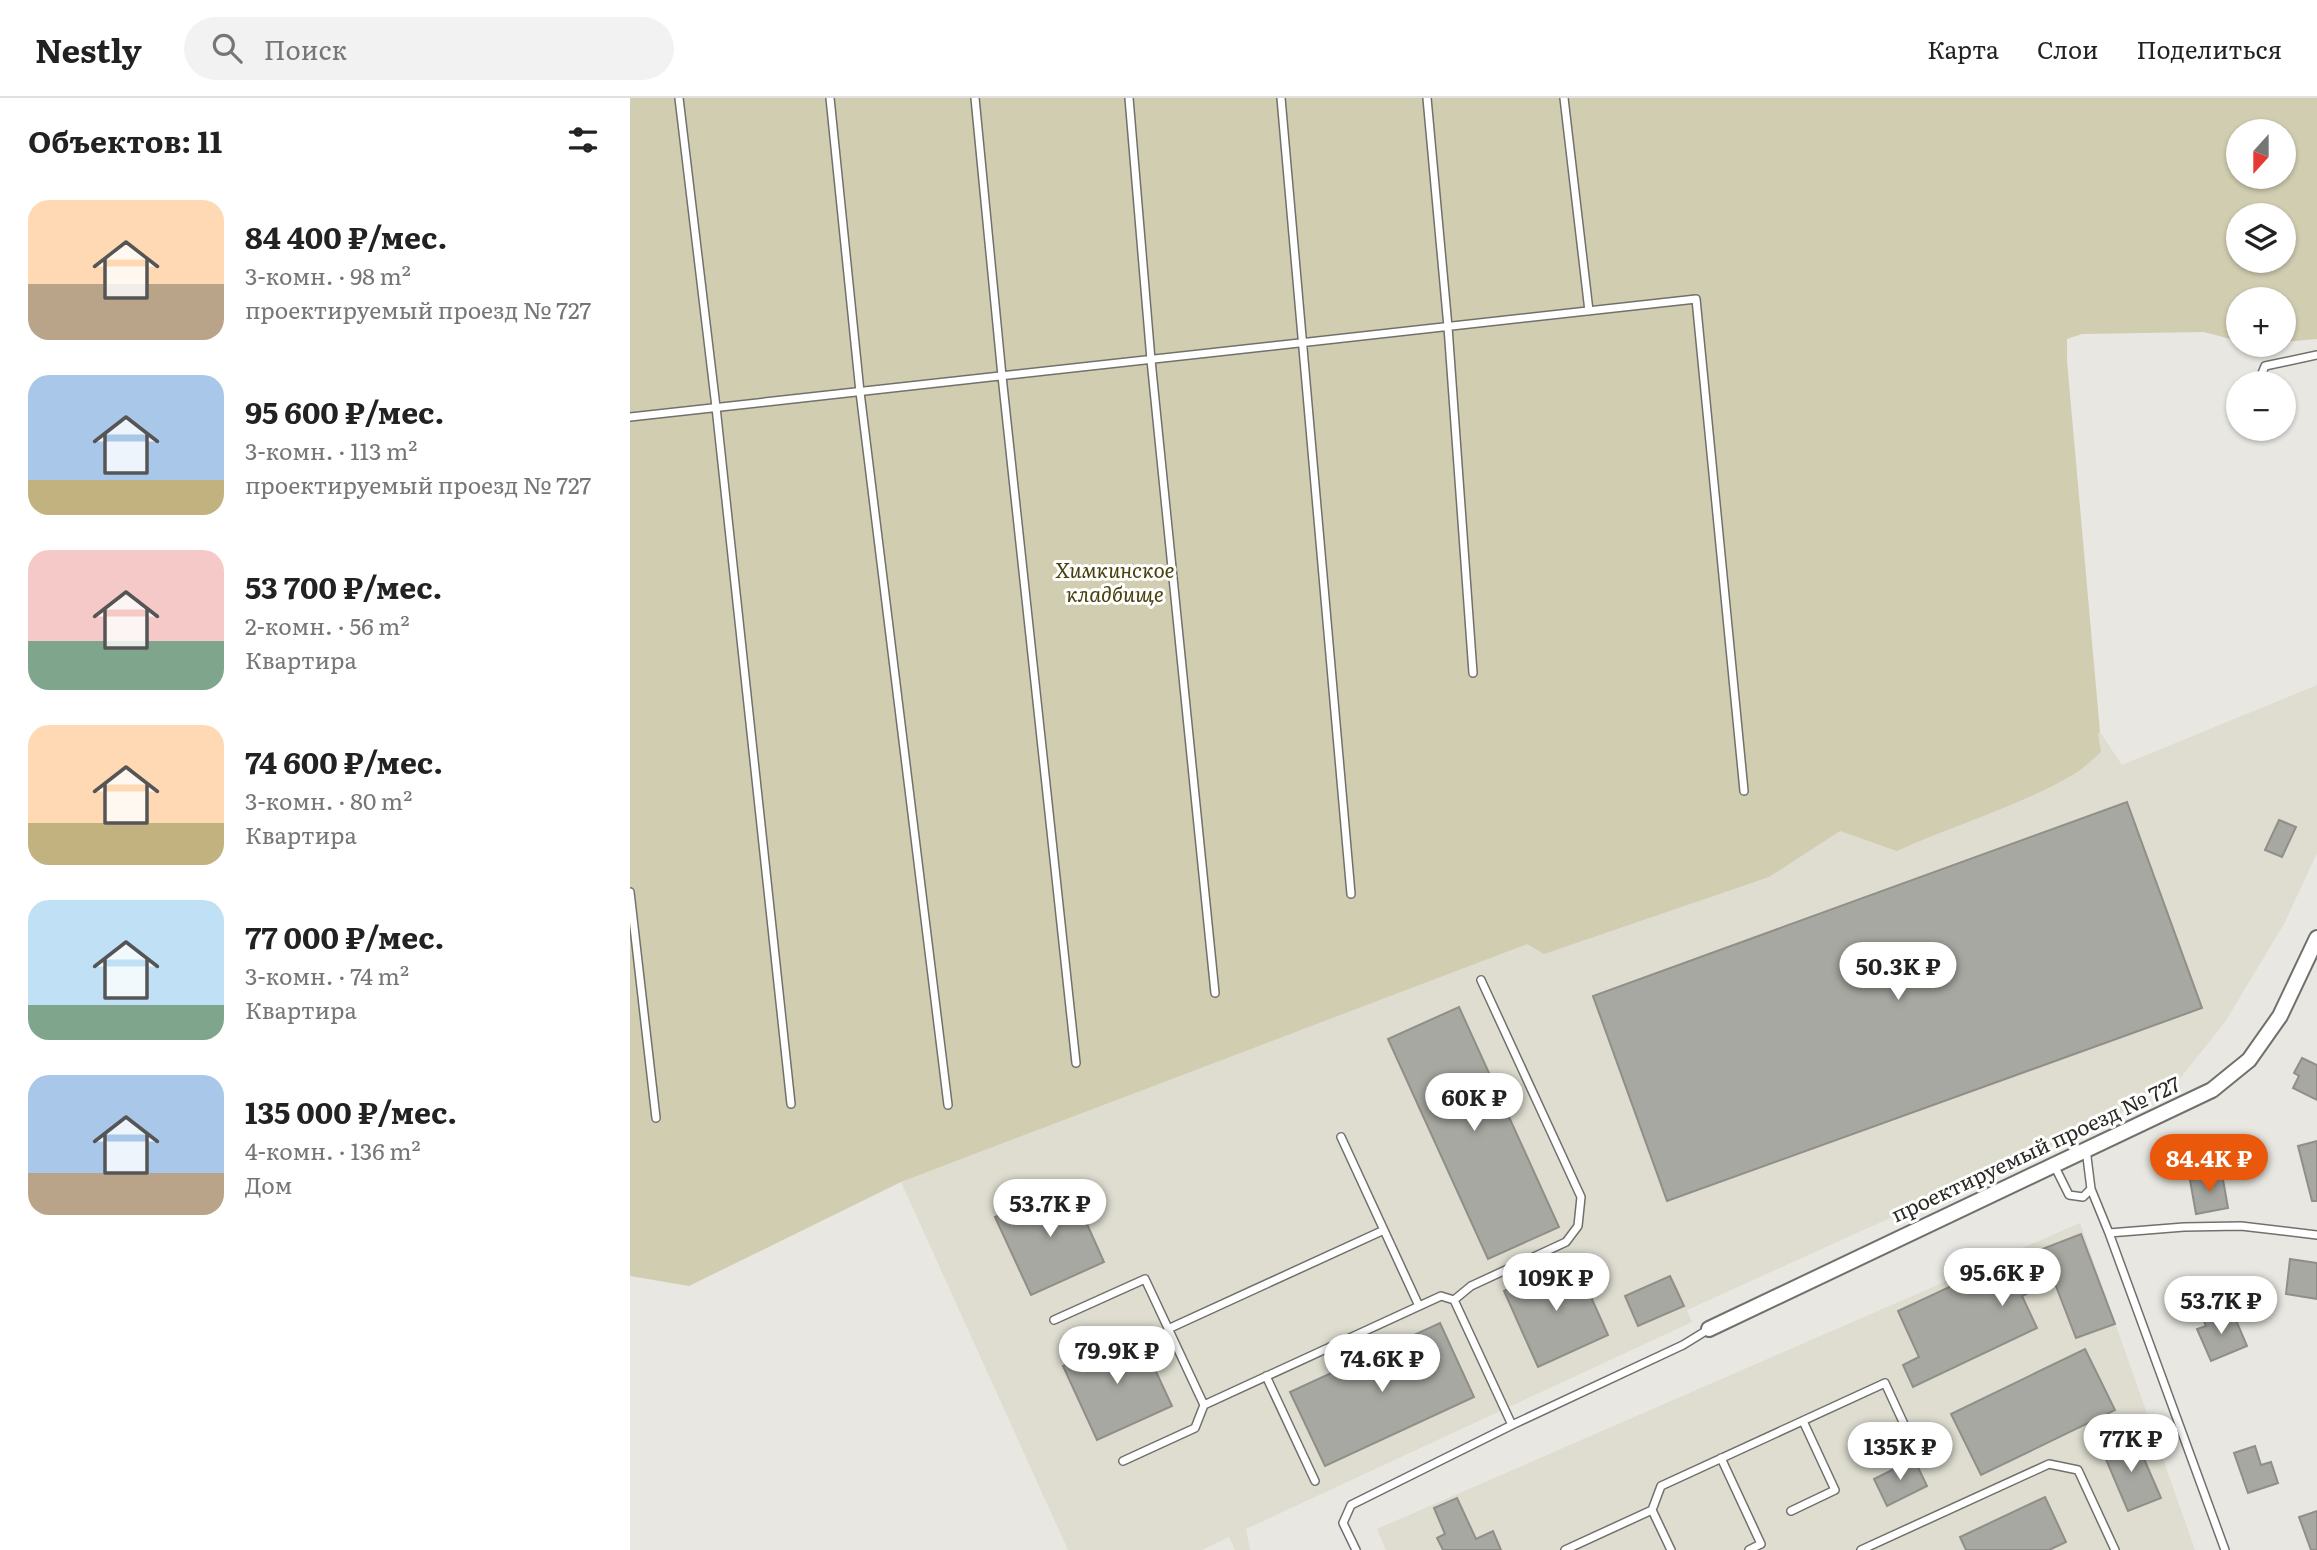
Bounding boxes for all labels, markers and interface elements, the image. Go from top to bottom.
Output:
search box [184,17,674,80]
text: Nestly [35,24,142,73]
icon: search [208,29,246,67]
text: Поиск [264,29,347,68]
text: Карта [1927,31,1999,66]
text: Слои [2037,31,2098,66]
text: Поделиться [2136,31,2282,66]
text: Объектов: 11 [28,118,222,162]
north arrow [2226,119,2296,189]
map controls [2226,119,2296,441]
icon: filters [564,121,602,159]
button: layers [2226,203,2296,273]
text: 84 400 ₽/мес. [245,214,447,258]
icon: home [84,228,168,312]
text: 3-комн. · 98 m² [245,258,411,292]
button: + [2226,287,2296,357]
text: проектируемый проезд № 727 [245,292,591,326]
button: − [2226,371,2296,441]
text: 95 600 ₽/мес. [245,389,444,433]
icon: home [84,403,168,487]
text: 3-комн. · 113 m² [245,433,417,467]
text: проектируемый проезд № 727 [245,467,591,501]
park label: Химкинское кладбище [1055,553,1175,608]
text: 53 700 ₽/мес. [245,564,442,608]
icon: home [84,578,168,662]
text: 2-комн. · 56 m² [245,608,410,642]
text: Квартира [245,642,357,676]
text: 74 600 ₽/мес. [245,739,443,783]
icon: home [84,753,168,837]
text: 3-комн. · 80 m² [245,783,412,817]
text: Квартира [245,817,357,851]
text: 77 000 ₽/мес. [245,914,444,958]
icon: home [84,928,168,1012]
pin: 50.3K ₽ [1833,942,1963,1002]
text: 50.3K ₽ [1855,948,1941,982]
text: 3-комн. · 74 m² [245,958,409,992]
text: Квартира [245,992,357,1026]
street label: проектируемый проезд № 727 [1885,1067,2185,1229]
pin: 60K ₽ [1425,1074,1523,1133]
text: 60K ₽ [1441,1079,1507,1113]
text: 135 000 ₽/мес. [245,1089,457,1133]
icon: home [84,1103,168,1187]
text: 4-комн. · 136 m² [245,1133,421,1167]
pin: 84.4K ₽ [2144,1134,2274,1194]
text: 84.4K ₽ [2166,1140,2252,1174]
text: Дом [245,1167,292,1201]
pin: 53.7K ₽ [985,1180,1115,1239]
text: 53.7K ₽ [1009,1185,1091,1219]
pin: 95.6K ₽ [1937,1248,2067,1308]
pin: 109K ₽ [1499,1254,1613,1313]
text: 95.6K ₽ [1960,1254,2044,1288]
text: 109K ₽ [1519,1259,1593,1293]
pin: 53.7K ₽ [2156,1276,2286,1336]
text: 53.7K ₽ [2180,1282,2262,1316]
pin: 79.9K ₽ [1052,1326,1182,1386]
text: 79.9K ₽ [1075,1332,1159,1366]
pin: 74.6K ₽ [1317,1334,1447,1394]
text: 74.6K ₽ [1340,1340,1424,1374]
pin: 77K ₽ [2082,1414,2180,1474]
text: 77K ₽ [2100,1420,2162,1454]
pin: 135K ₽ [1843,1422,1957,1482]
text: 135K ₽ [1864,1428,1936,1462]

